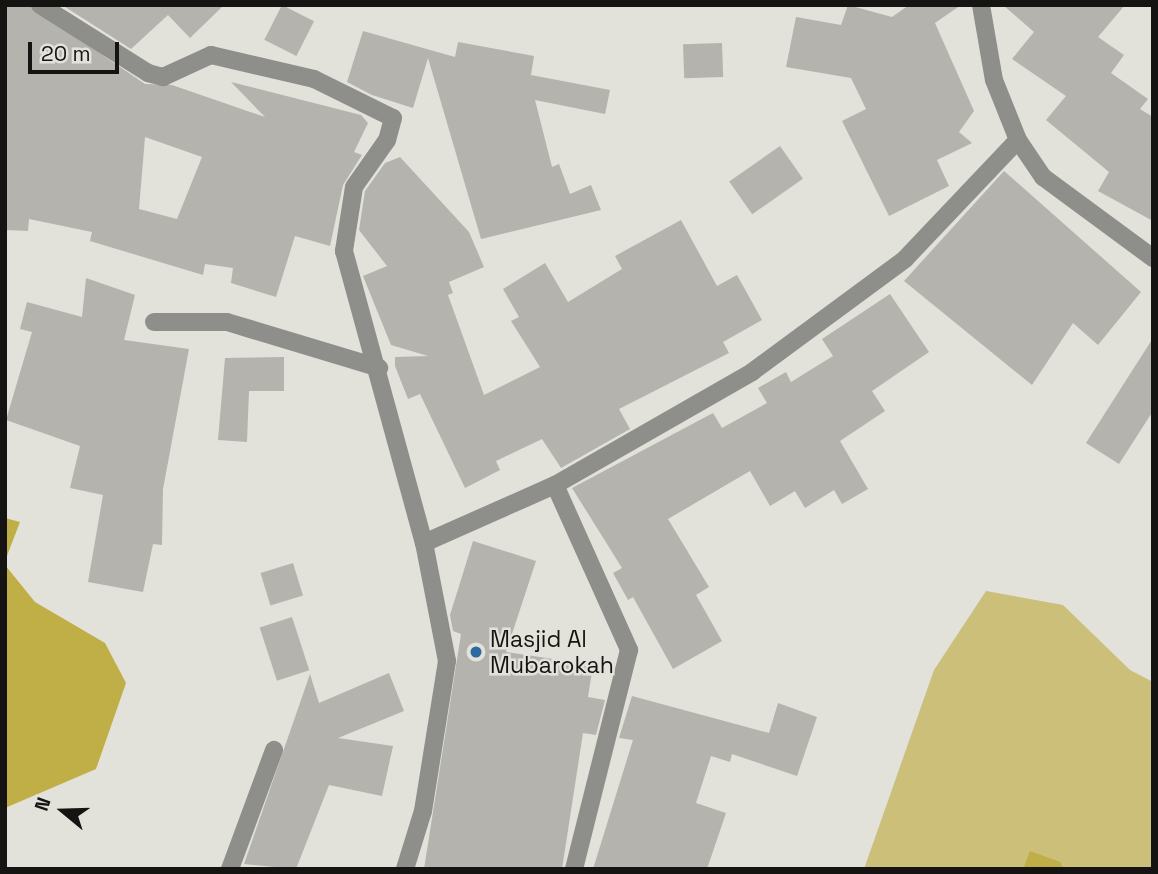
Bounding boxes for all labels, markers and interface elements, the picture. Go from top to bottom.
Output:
scale bar [32,28,122,72]
text: 20 m [41,40,91,67]
place label: Masjid Al Mubarokah [490,625,614,679]
marker: Masjid Al Mubarokah [468,644,484,660]
north arrow [28,776,98,846]
text: N [29,794,57,814]

